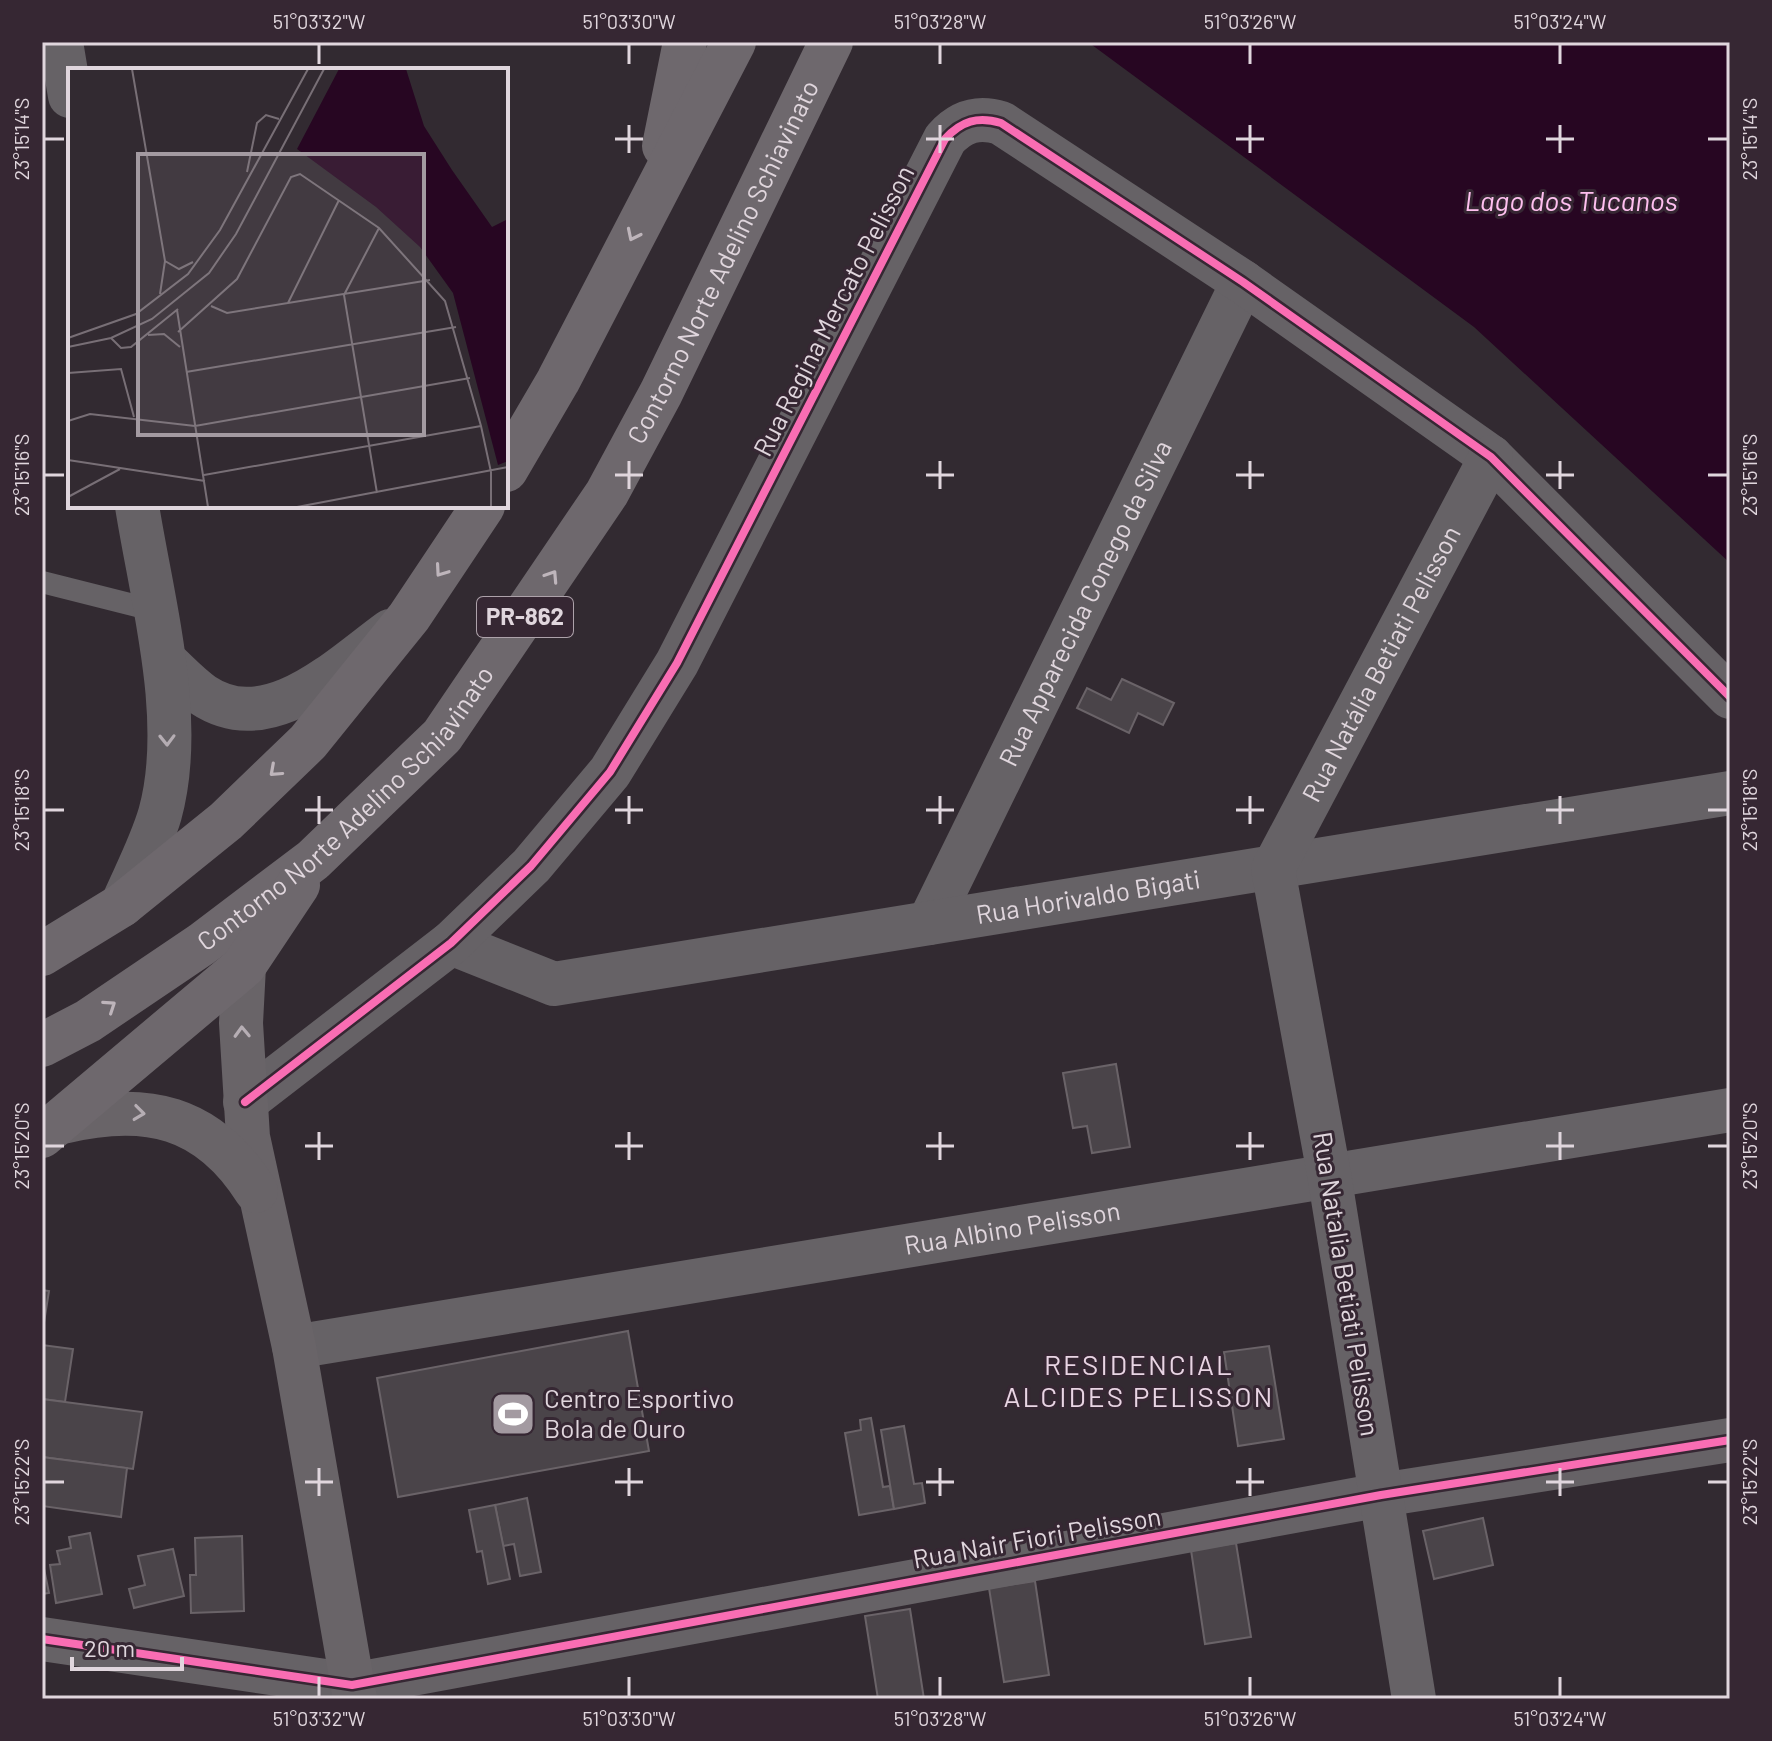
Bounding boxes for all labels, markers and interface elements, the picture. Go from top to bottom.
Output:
text: 51°03'32"W [273,9,366,33]
text: 51°03'30"W [583,9,676,33]
text: 51°03'28"W [894,9,987,33]
text: 51°03'26"W [1204,9,1297,33]
text: 51°03'24"W [1514,9,1607,33]
inset map [68,68,508,508]
street label: Contorno Norte Adelino Schiavinato [620,75,824,448]
text: 23°15'14"S [9,97,33,181]
text: 23°15'14"S [1737,97,1761,181]
street label: Rua Regina Mercato Pelisson [746,160,920,461]
water label: Lago dos Tucanos [1464,183,1678,217]
one-way arrow [628,227,643,242]
text: 23°15'16"S [9,434,33,516]
text: 23°15'16"S [1737,434,1761,516]
street label: Rua Apparecida Conego da Silva [991,435,1177,771]
street label: Rua Natália Betiati Pelisson [1295,520,1466,806]
one-way arrow [436,563,451,577]
one-way arrow [543,570,558,585]
road number: PR-862 [477,597,573,637]
street label: Contorno Norte Adelino Schiavinato [190,660,499,956]
one-way arrow [158,734,176,747]
one-way arrow [270,761,285,776]
text: 23°15'18"S [9,769,33,851]
text: 23°15'18"S [1737,769,1761,851]
street label: Rua Horivaldo Bigati [973,862,1202,929]
one-way arrow [101,1001,115,1016]
one-way arrow [233,1025,250,1038]
text: 23°15'20"S [9,1102,33,1190]
text: 23°15'20"S [1737,1102,1761,1190]
one-way arrow [132,1104,146,1121]
street label: Rua Natalia Betiati Pelisson [1308,1129,1387,1438]
street label: Rua Albino Pelisson [902,1194,1122,1260]
district label: RESIDENCIAL ALCIDES PELISSON [1004,1347,1274,1413]
place label: Centro Esportivo Bola de Ouro [544,1382,734,1443]
sports icon: Centro Esportivo Bola de Ouro [489,1390,537,1438]
text: 23°15'22"S [9,1439,33,1525]
text: 23°15'22"S [1737,1439,1761,1525]
street label: Rua Nair Fiori Pelisson [910,1499,1163,1574]
scale bar [72,1621,182,1671]
text: 20 m [84,1633,135,1662]
text: 51°03'32"W [273,1706,366,1730]
text: 51°03'30"W [583,1706,676,1730]
text: 51°03'28"W [894,1706,987,1730]
text: 51°03'26"W [1204,1706,1297,1730]
text: 51°03'24"W [1514,1706,1607,1730]

